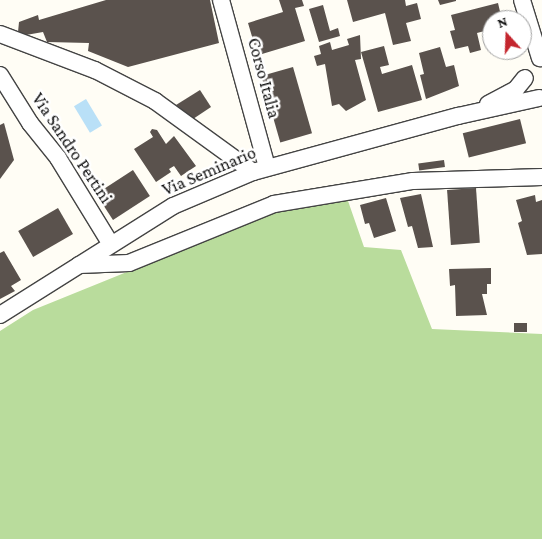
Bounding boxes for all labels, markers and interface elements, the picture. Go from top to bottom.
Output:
north arrow [482,10,532,60]
text: N [495,13,509,31]
street label: Corso Italia [243,35,285,121]
street label: Via Sandro Pertini [27,89,117,207]
street label: Via Seminario [159,142,259,200]

